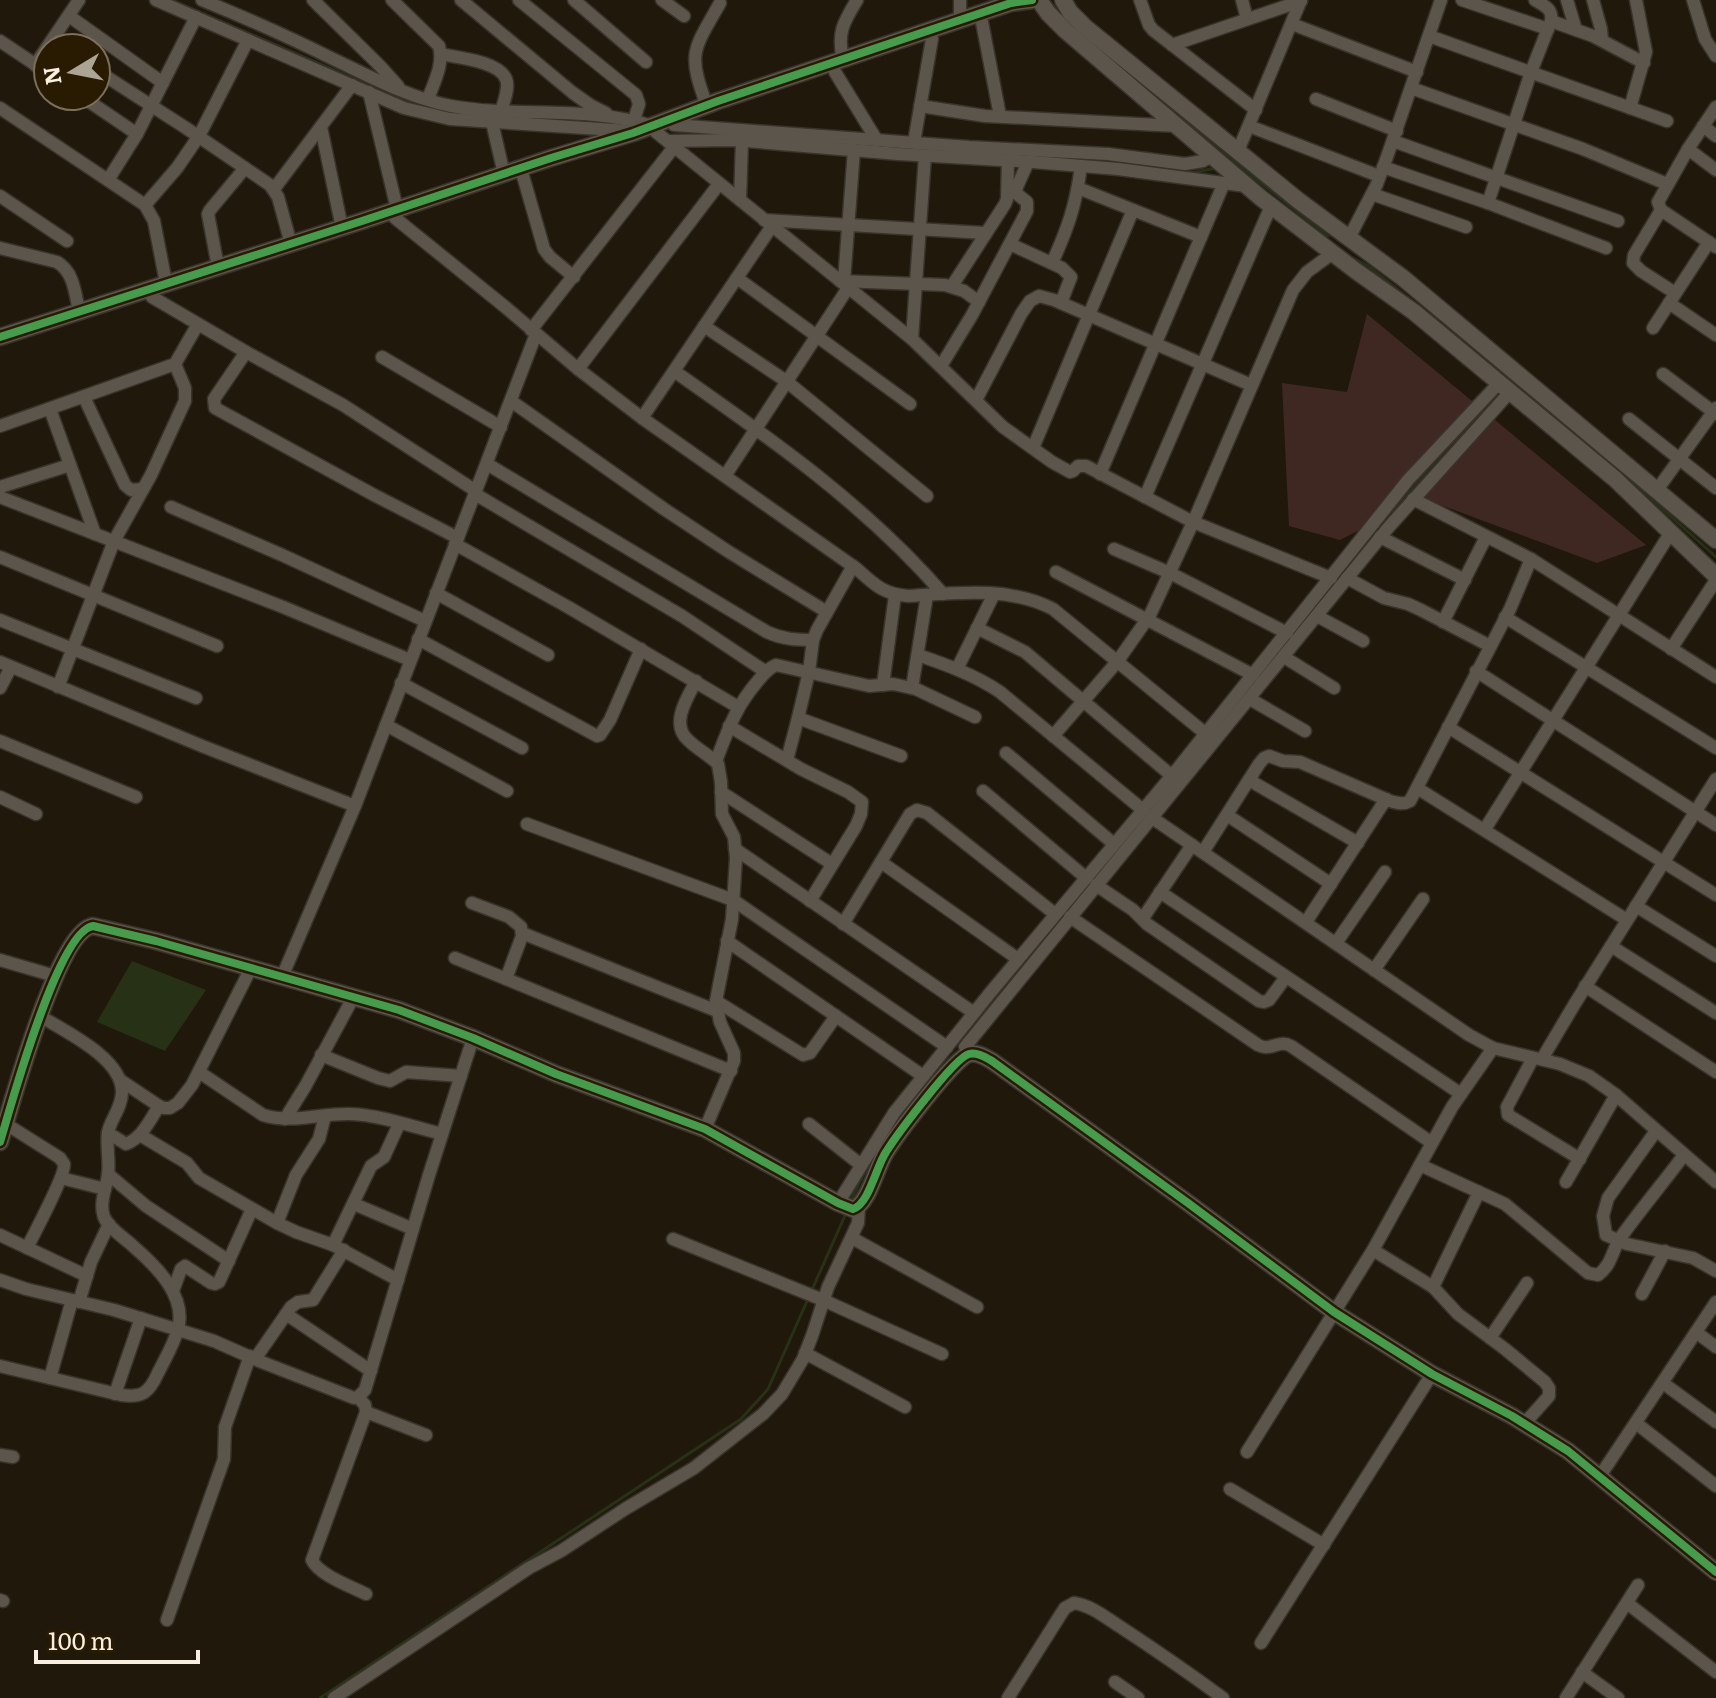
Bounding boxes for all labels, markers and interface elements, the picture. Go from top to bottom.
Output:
north arrow [32,32,112,112]
text: N [33,64,69,88]
scale bar [36,1614,198,1664]
text: 100 m [48,1622,114,1657]

